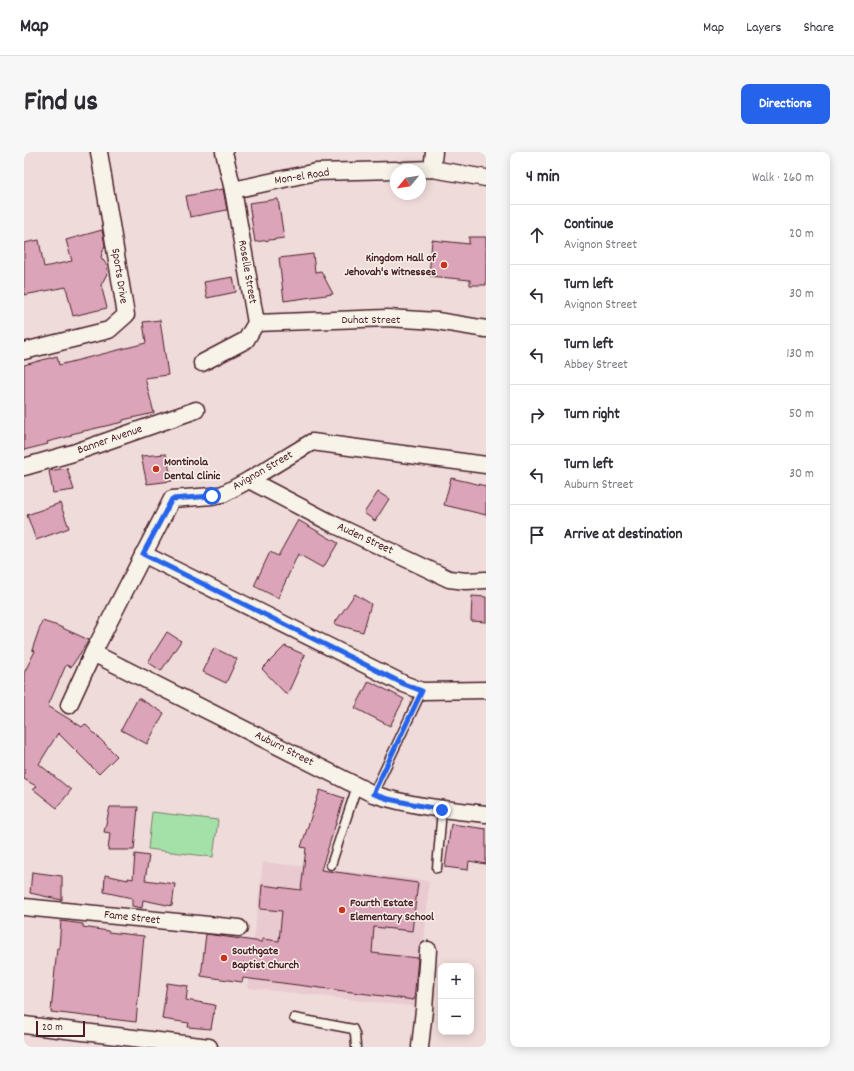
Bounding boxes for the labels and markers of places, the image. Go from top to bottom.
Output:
place label: Kingdom Hall of Jehovah's Witnesses [344,250,437,281]
marker: Kingdom Hall of Jehovah's Witnesses [439,260,449,270]
place label: Montinola Dental Clinic [164,454,220,485]
marker: Montinola Dental Clinic [151,464,161,474]
place label: Fourth Estate Elementary School [350,895,434,926]
marker: Fourth Estate Elementary School [337,905,347,915]
place label: Southgate Baptist Church [232,943,300,974]
marker: Southgate Baptist Church [219,953,229,963]

